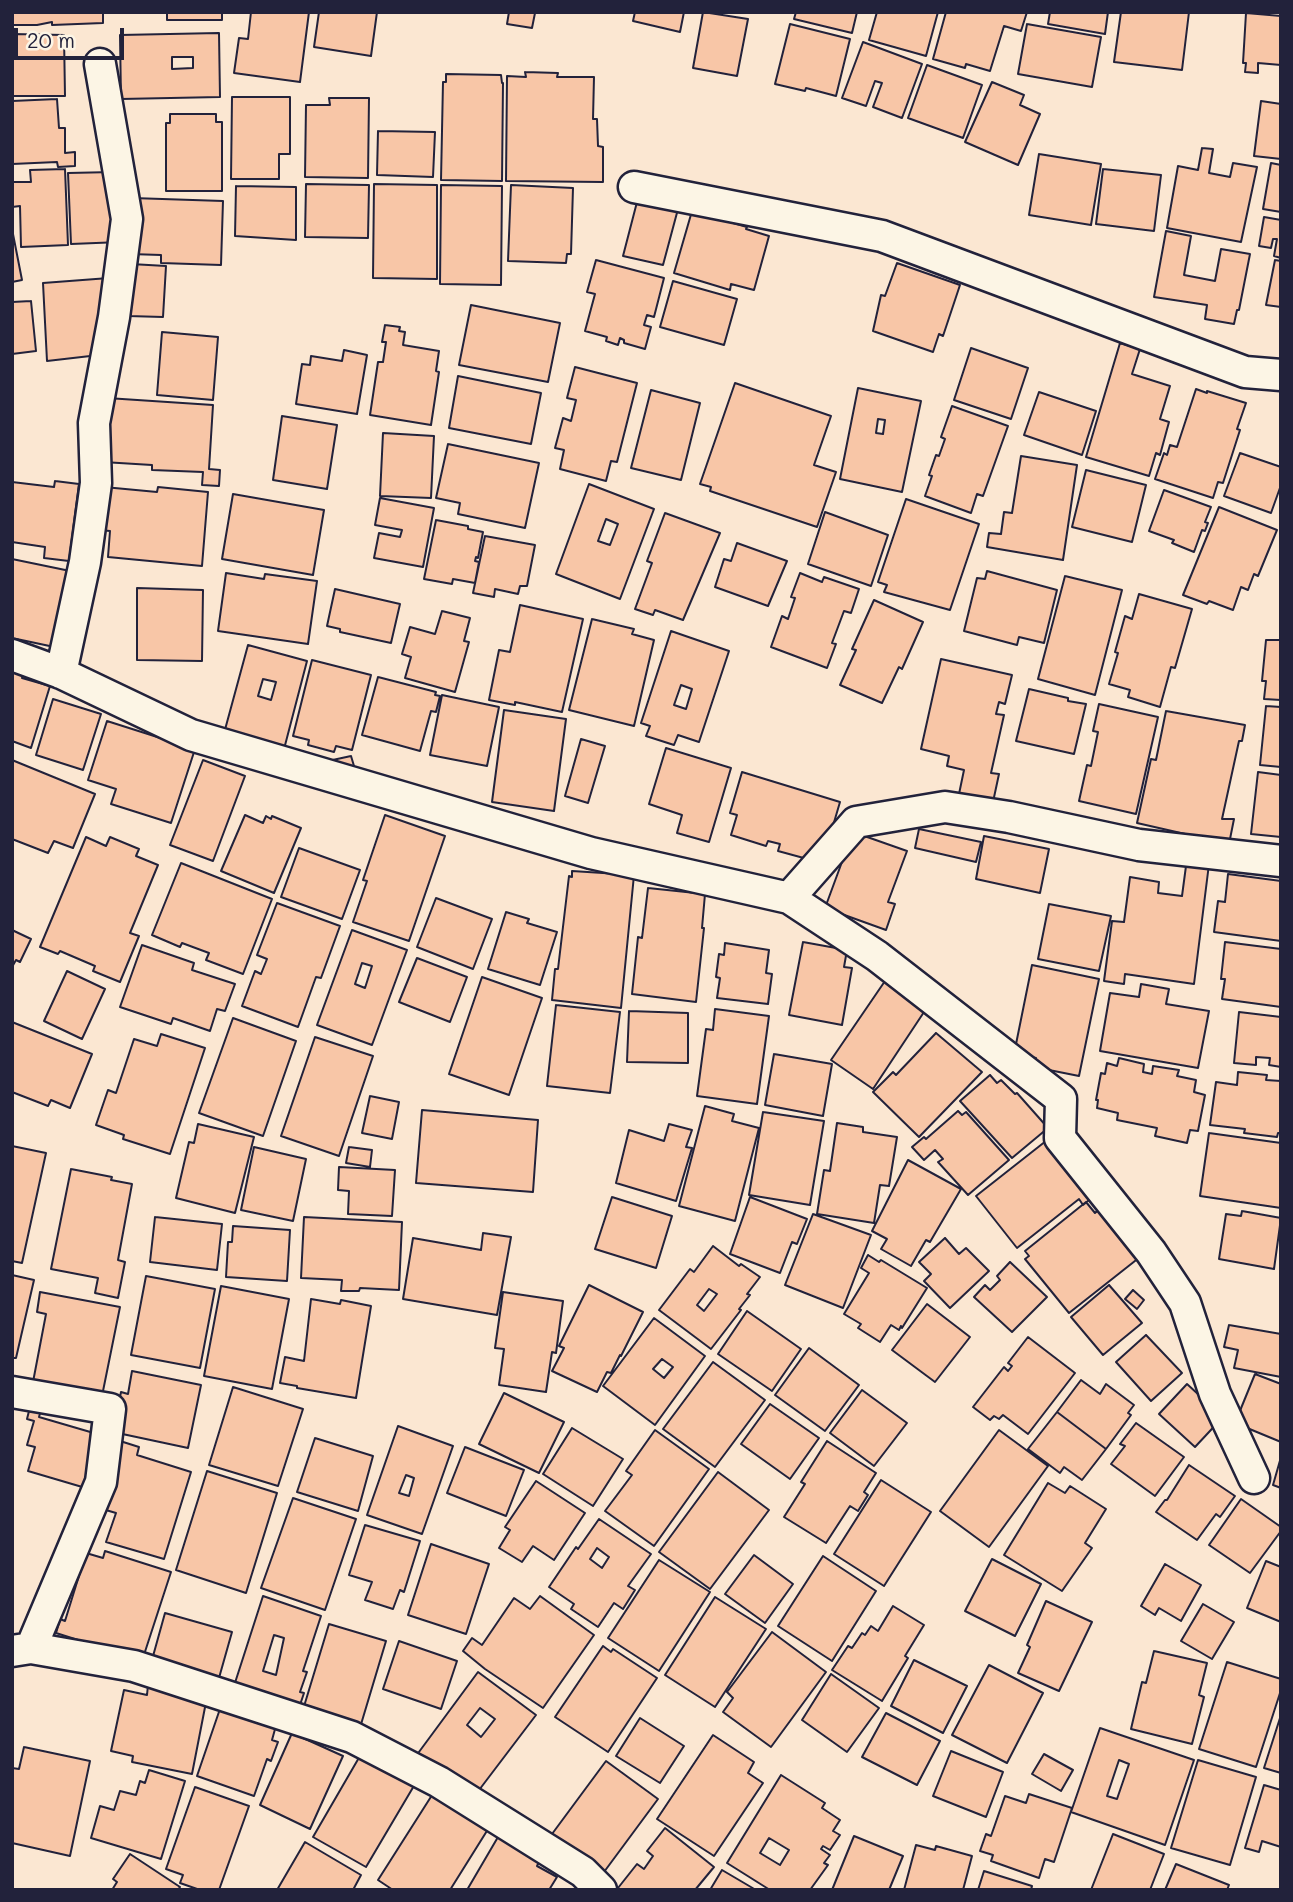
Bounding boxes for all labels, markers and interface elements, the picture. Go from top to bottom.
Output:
scale bar [18,14,128,58]
text: 20 m [27,26,75,53]

